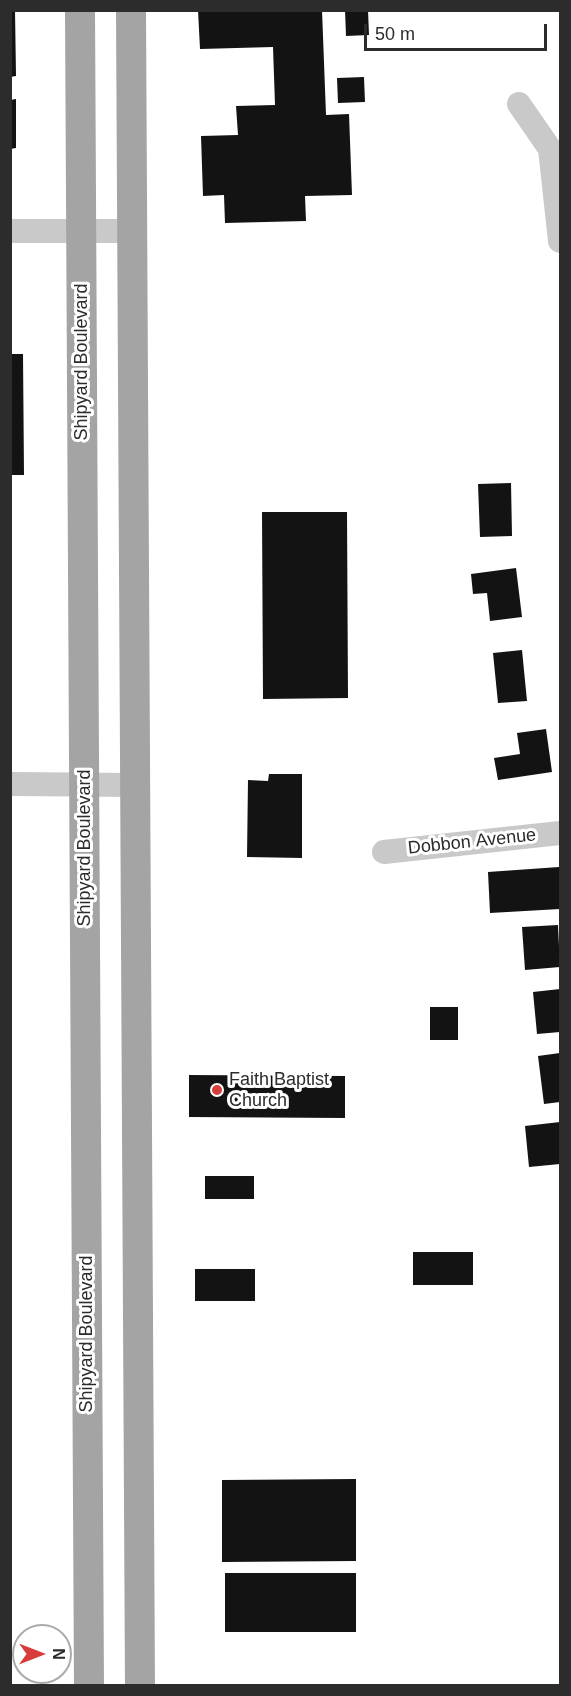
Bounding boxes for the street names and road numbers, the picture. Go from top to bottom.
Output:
street label: Shipyard Boulevard [71,283,93,441]
street label: Shipyard Boulevard [74,769,96,927]
street label: Dobbon Avenue [407,825,537,859]
street label: Shipyard Boulevard [76,1255,98,1413]

